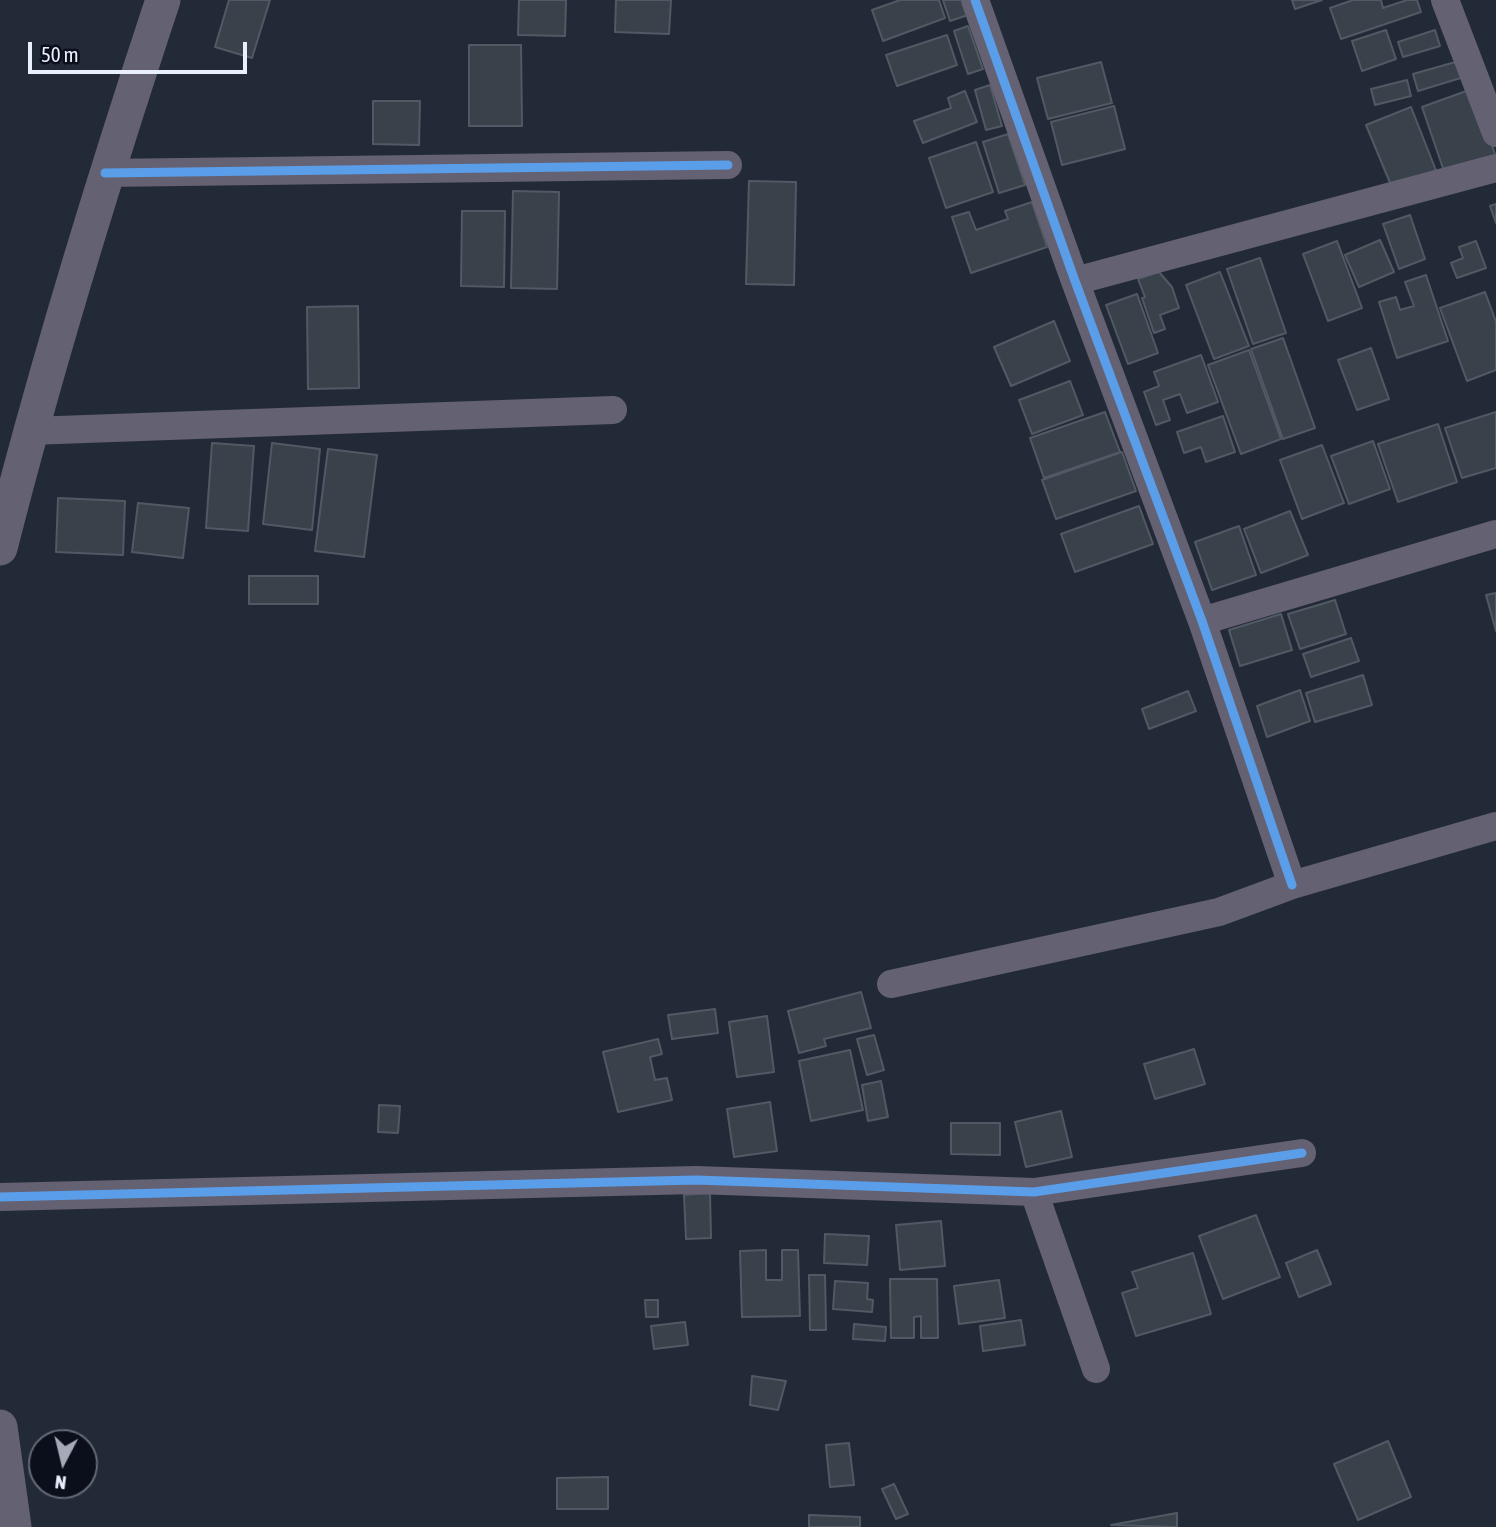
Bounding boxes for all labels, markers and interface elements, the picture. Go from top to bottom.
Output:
scale bar [32,28,250,72]
text: 50 m [41,42,79,66]
north arrow [28,1429,98,1499]
text: N [54,1471,68,1494]

